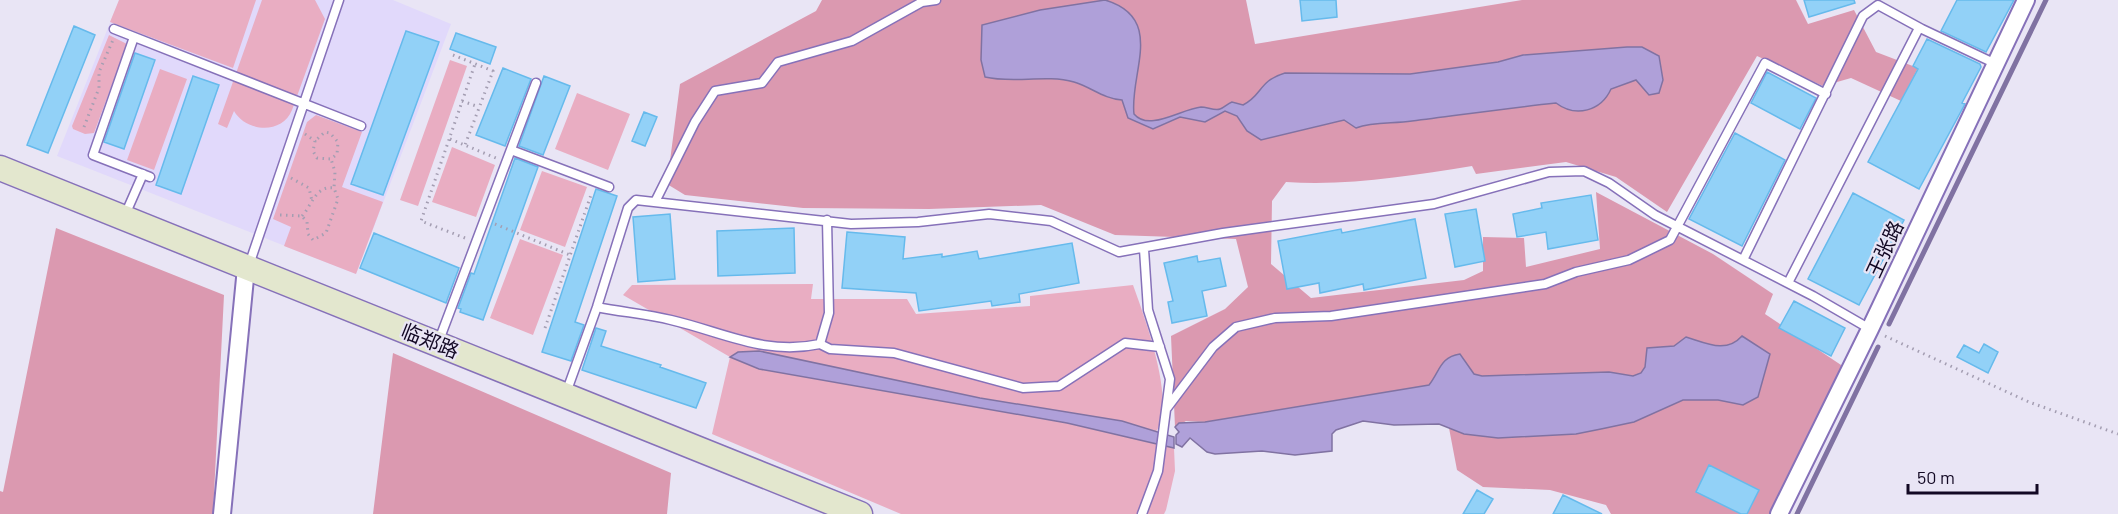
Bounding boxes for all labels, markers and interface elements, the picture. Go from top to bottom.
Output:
street label: 王张路 [1861,216,1908,281]
street label: 临郑路 [398,318,463,362]
scale bar [1908,457,2037,495]
text: 50 m [1917,466,1955,488]

